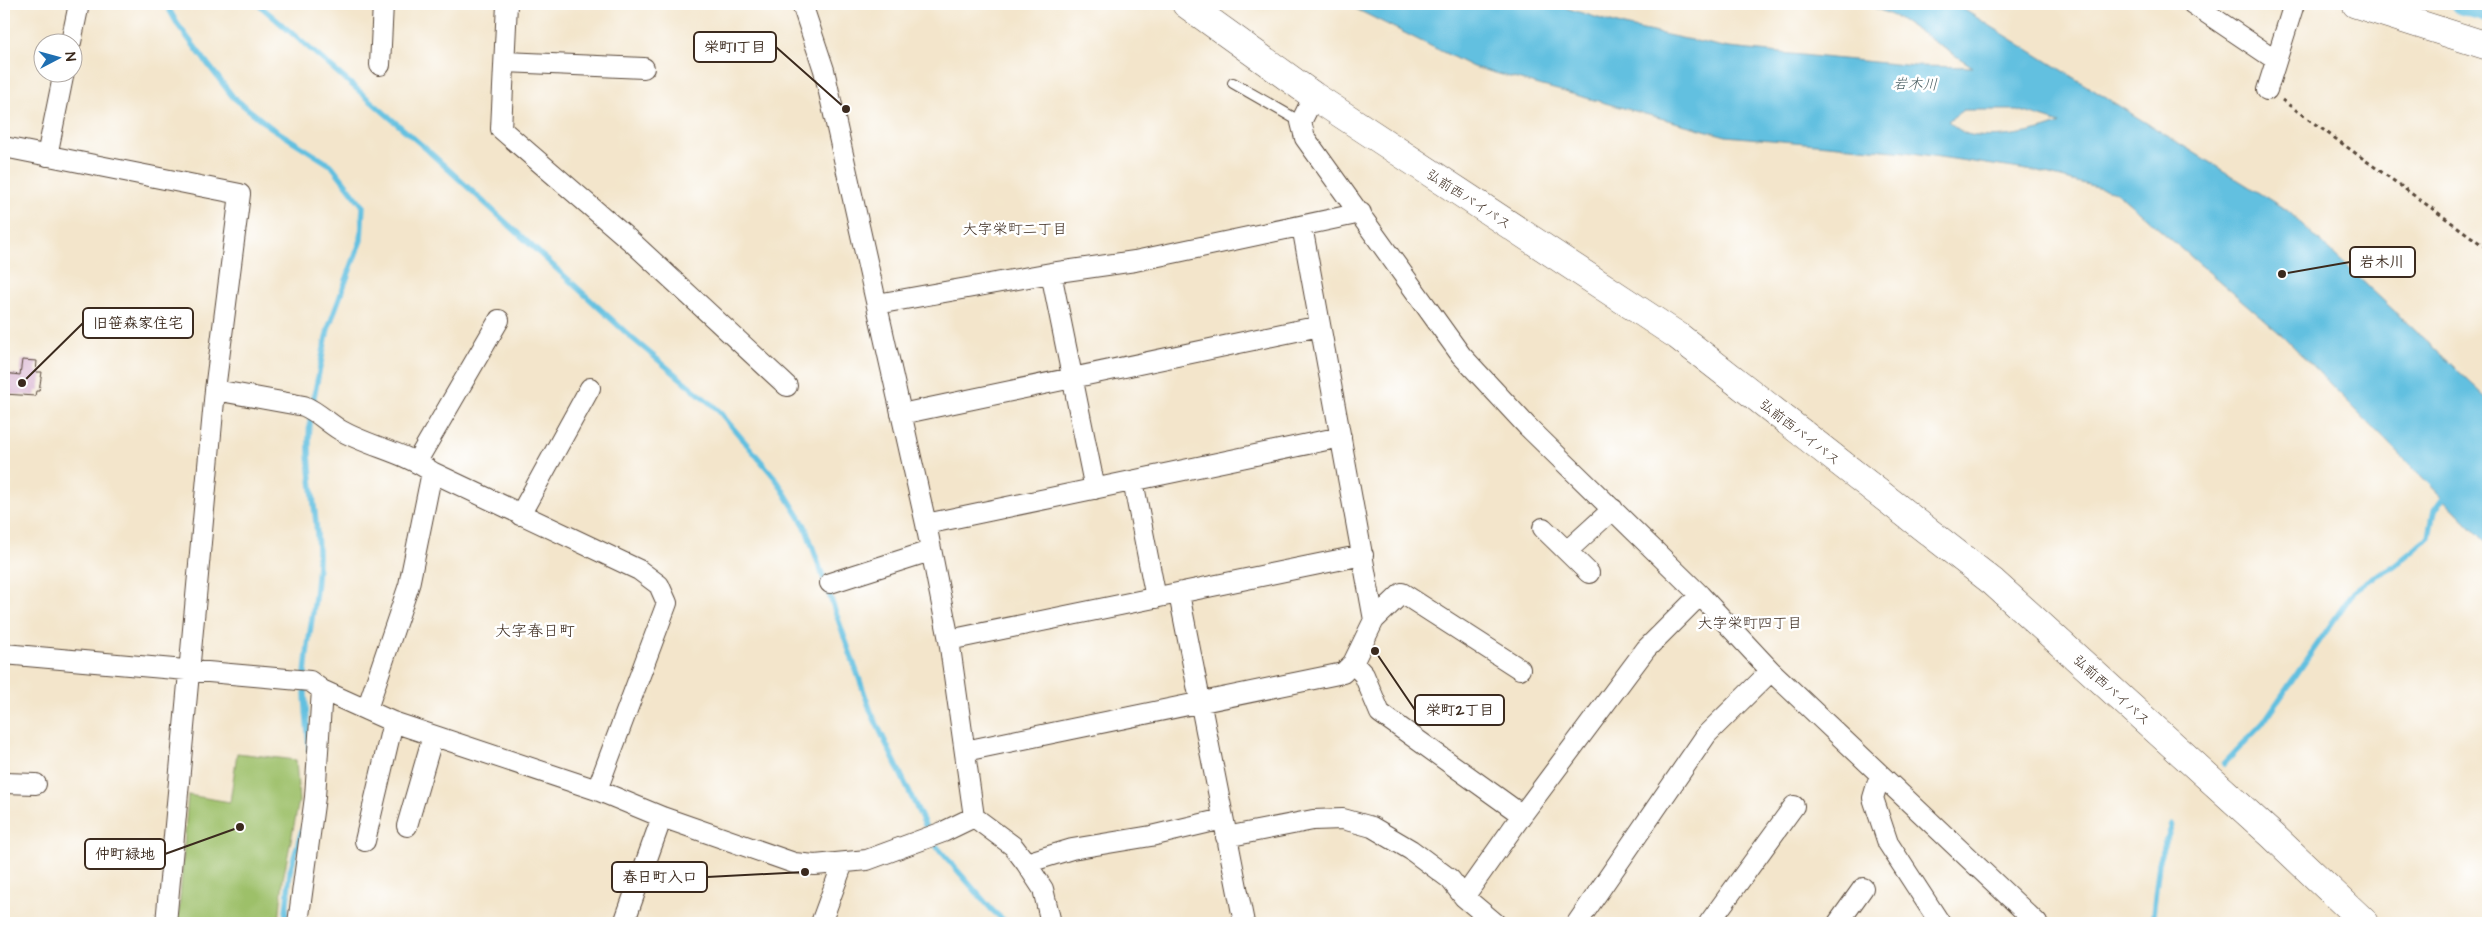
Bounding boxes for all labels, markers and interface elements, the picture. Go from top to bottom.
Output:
north arrow [32,32,82,82]
callout: 栄町1丁目 [694,32,776,62]
text: 栄町1丁目 [704,37,766,58]
text: N [60,51,80,62]
water label: 岩木川 [1892,74,1938,95]
street label: 弘前西バイパス [1422,165,1515,235]
district label: 大字栄町二丁目 [962,219,1068,240]
callout: 岩木川 [2350,247,2415,277]
text: 岩木川 [2359,252,2405,273]
callout: 旧笹森家住宅 [83,308,193,338]
text: 旧笹森家住宅 [93,313,183,334]
street label: 弘前西バイパス [1755,395,1844,471]
district label: 大字栄町四丁目 [1697,613,1803,634]
district label: 大字春日町 [495,620,575,642]
street label: 弘前西バイパス [2068,651,2154,731]
callout: 栄町2丁目 [1415,695,1504,725]
text: 栄町2丁目 [1426,700,1494,721]
callout: 仲町緑地 [85,839,165,869]
text: 仲町緑地 [95,844,155,865]
callout: 春日町入口 [612,862,707,892]
text: 春日町入口 [622,867,698,888]

